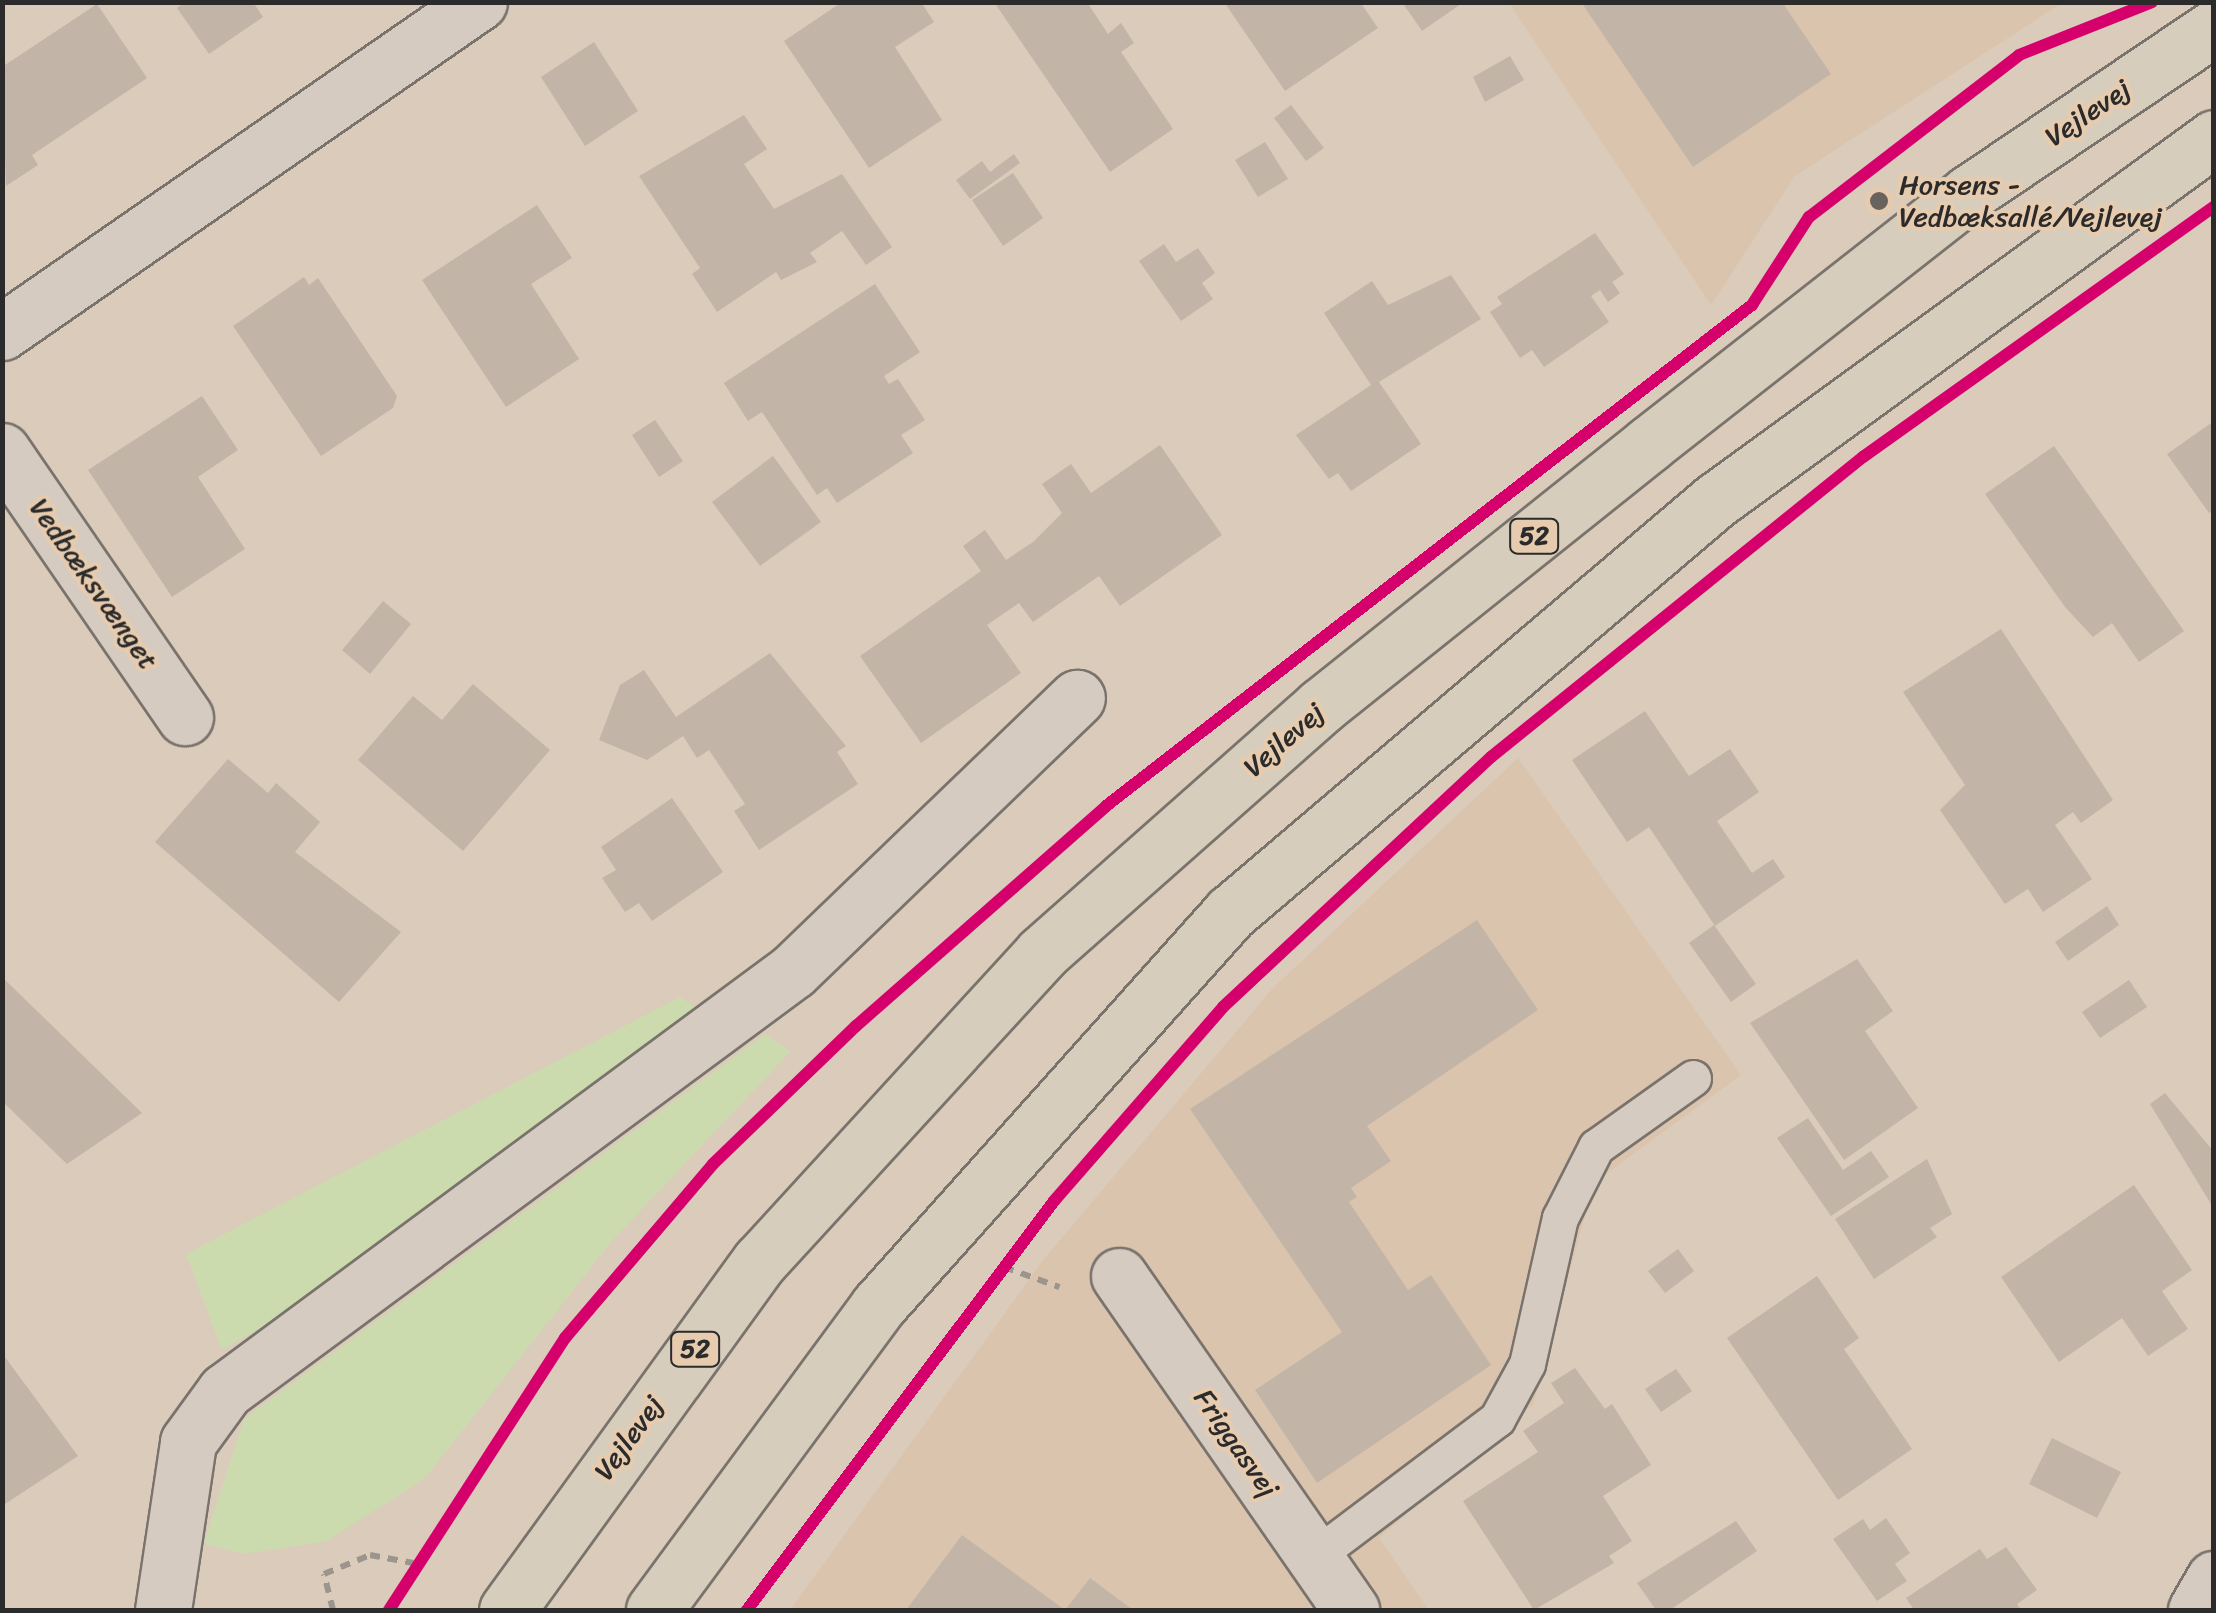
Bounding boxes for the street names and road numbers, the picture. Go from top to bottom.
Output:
street label: Vejlevej [2039,72,2137,154]
street label: Vedbæksvænget [23,492,165,676]
road number: 52 [1509,516,1559,556]
street label: Vejlevej [1237,696,1331,784]
road number: 52 [670,1329,720,1369]
street label: Friggasvej [1187,1382,1285,1504]
street label: Vejlevej [587,1389,671,1487]

